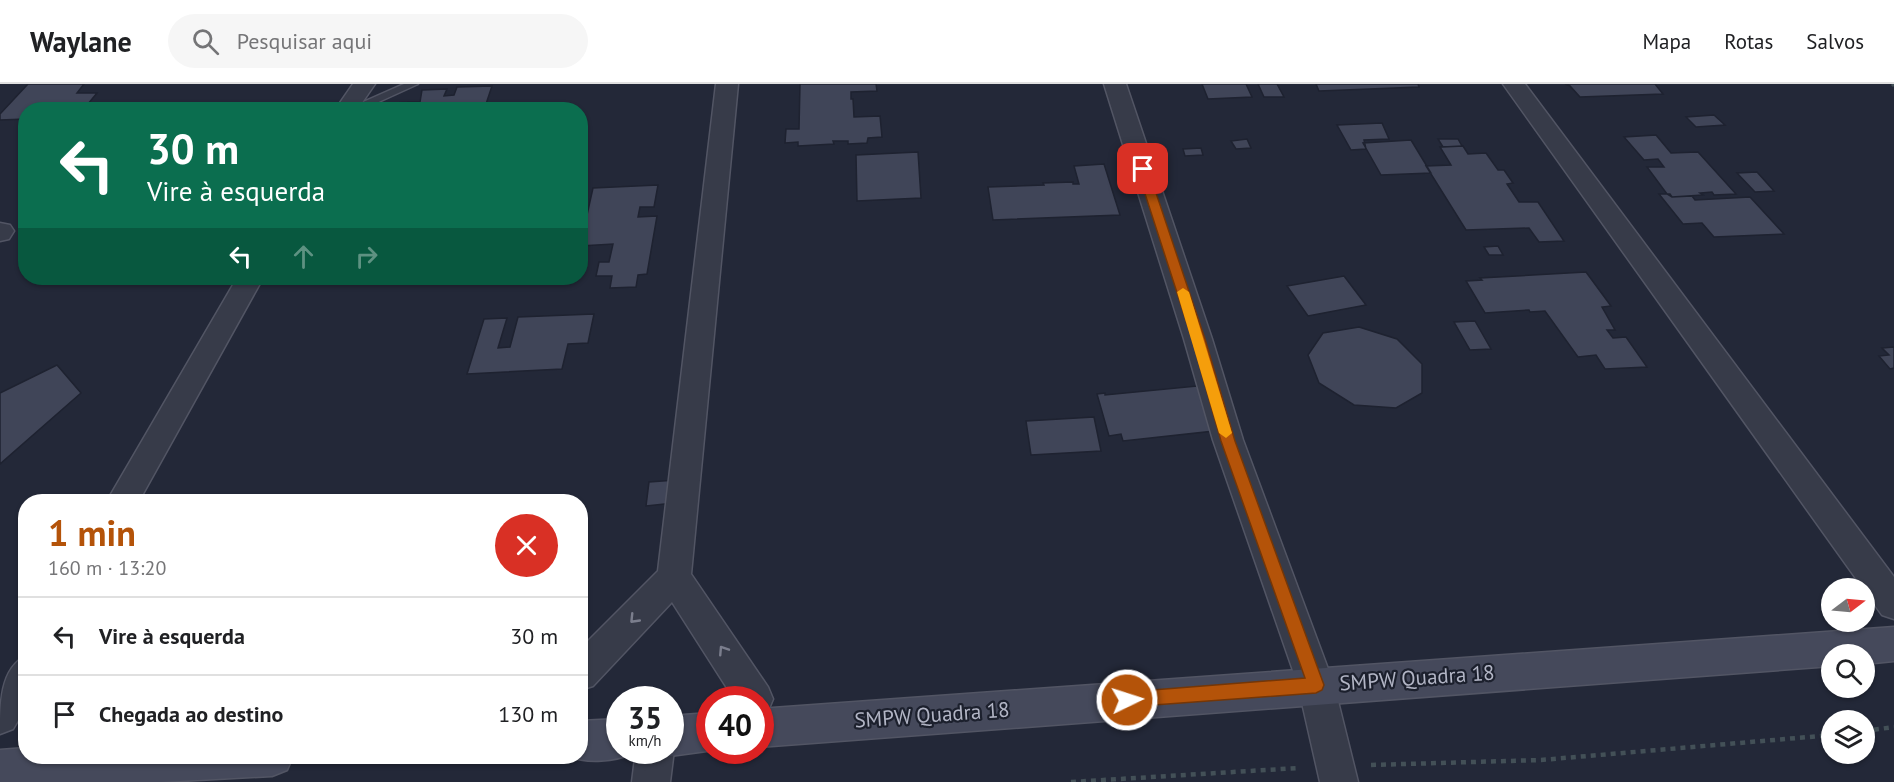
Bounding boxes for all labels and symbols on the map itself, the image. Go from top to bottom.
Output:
pin [1117,143,1168,194]
north arrow [1821,578,1875,632]
one-way arrow [630,611,641,622]
one-way arrow [719,646,730,657]
street label: SMPW Quadra 18 [1339,659,1495,696]
position arrow [1095,668,1159,732]
speed limit sign: 40 [696,686,774,764]
street label: SMPW Quadra 18 [854,696,1010,733]

